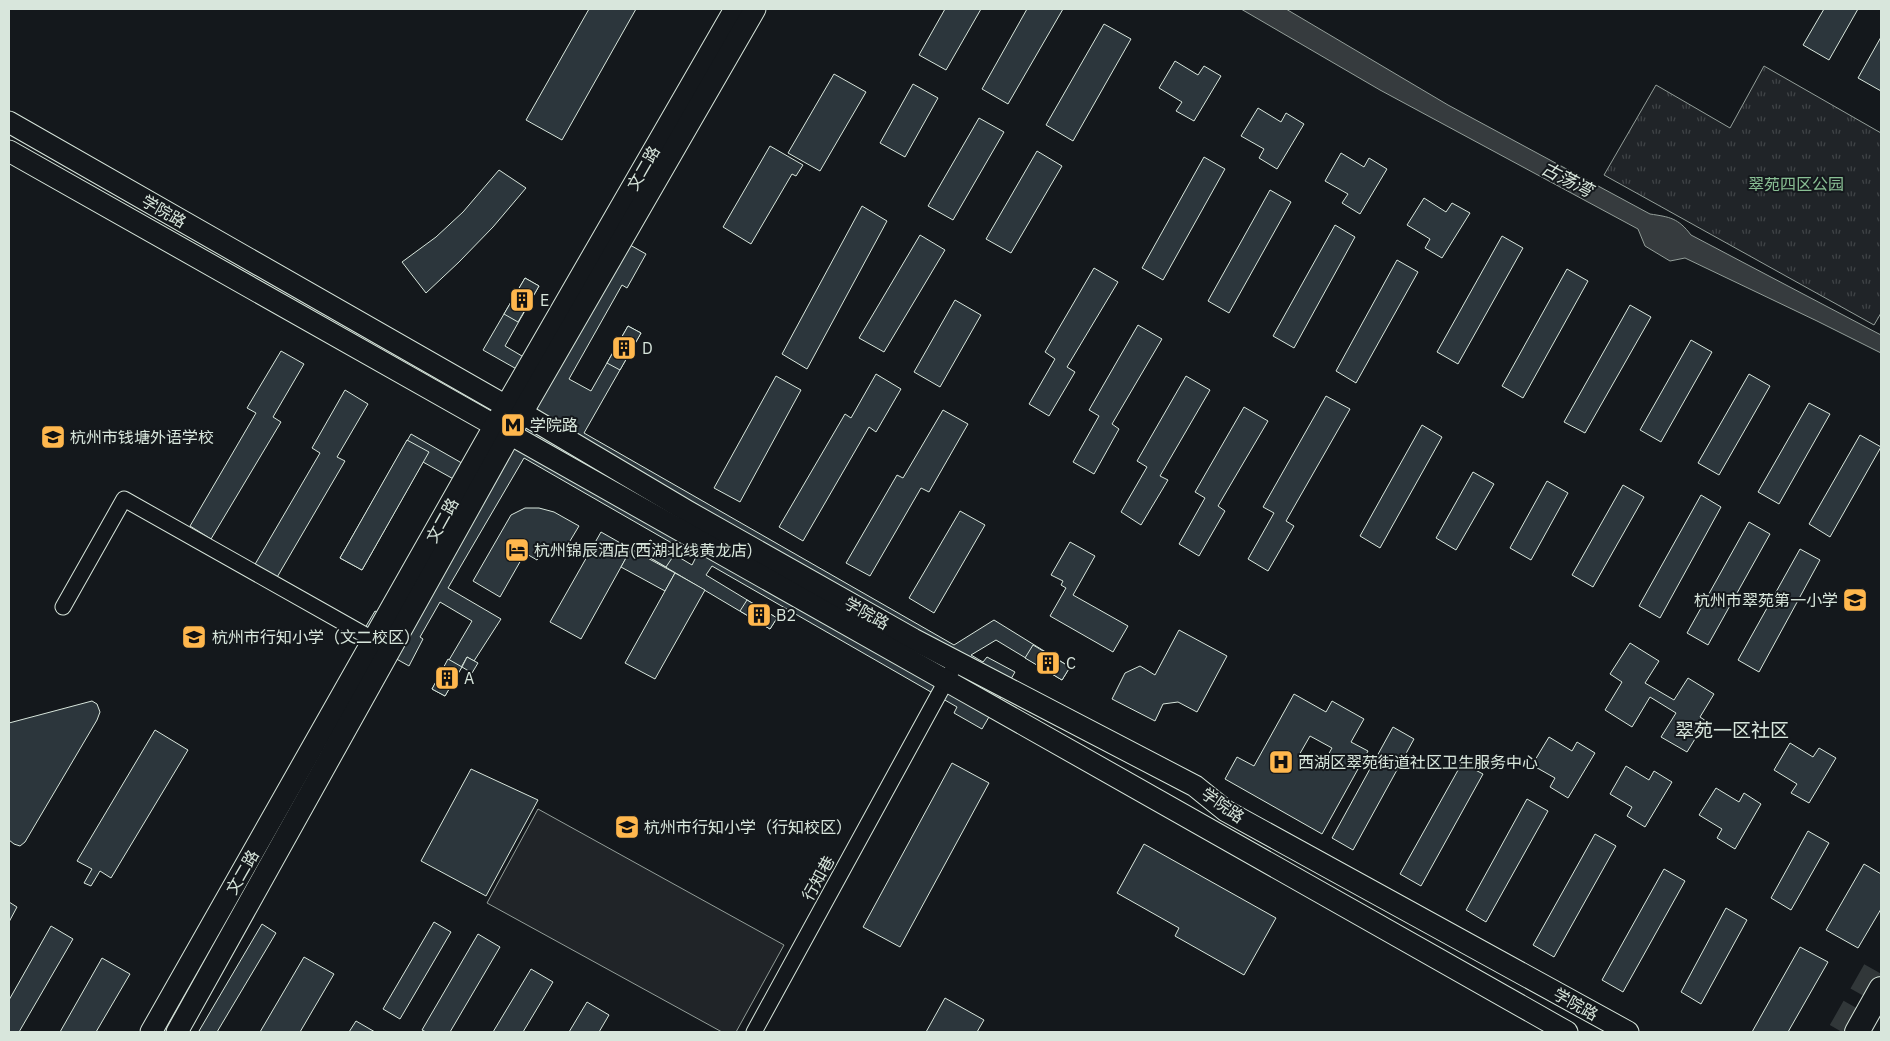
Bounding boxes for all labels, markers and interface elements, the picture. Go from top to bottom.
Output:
street label: 文二路 [622,142,664,194]
water label: 古荡湾 [1538,156,1599,203]
park label: 翠苑四区公园 [1748,174,1844,194]
street label: 学院路 [138,190,190,232]
building icon: E [509,287,535,313]
place label: E [540,290,549,310]
building icon: D [611,335,637,361]
place label: D [642,338,653,358]
metro station icon: 学院路 [500,412,526,438]
place label: 学院路 [530,415,578,435]
school or university icon: 杭州市钱塘外语学校 [40,424,66,450]
place label: 杭州市钱塘外语学校 [70,427,214,447]
street label: 文二路 [422,494,462,546]
hotel icon: 杭州锦辰酒店(西湖北线黄龙店) [504,537,530,563]
place label: 杭州锦辰酒店(西湖北线黄龙店) [534,540,753,560]
school or university icon: 杭州市翠苑第一小学 [1842,587,1868,613]
place label: 杭州市翠苑第一小学 [1694,590,1838,610]
street label: 学院路 [841,593,893,633]
building icon: B2 [746,602,772,628]
place label: B2 [776,605,796,625]
school or university icon: 杭州市行知小学（文二校区） [181,624,207,650]
place label: 杭州市行知小学（文二校区） [212,627,420,647]
building icon: C [1035,650,1061,676]
place label: C [1066,653,1076,673]
building icon: A [434,665,460,691]
place label: A [464,668,474,688]
district label: 翠苑一区社区 [1675,718,1789,742]
hospital icon: 西湖区翠苑街道社区卫生服务中心 [1268,749,1294,775]
place label: 西湖区翠苑街道社区卫生服务中心 [1298,752,1538,772]
street label: 学院路 [1198,783,1248,827]
school or university icon: 杭州市行知小学（行知校区） [614,814,640,840]
place label: 杭州市行知小学（行知校区） [644,817,852,837]
street label: 文二路 [221,846,263,898]
street label: 行知巷 [798,852,838,904]
street label: 学院路 [1550,984,1602,1024]

